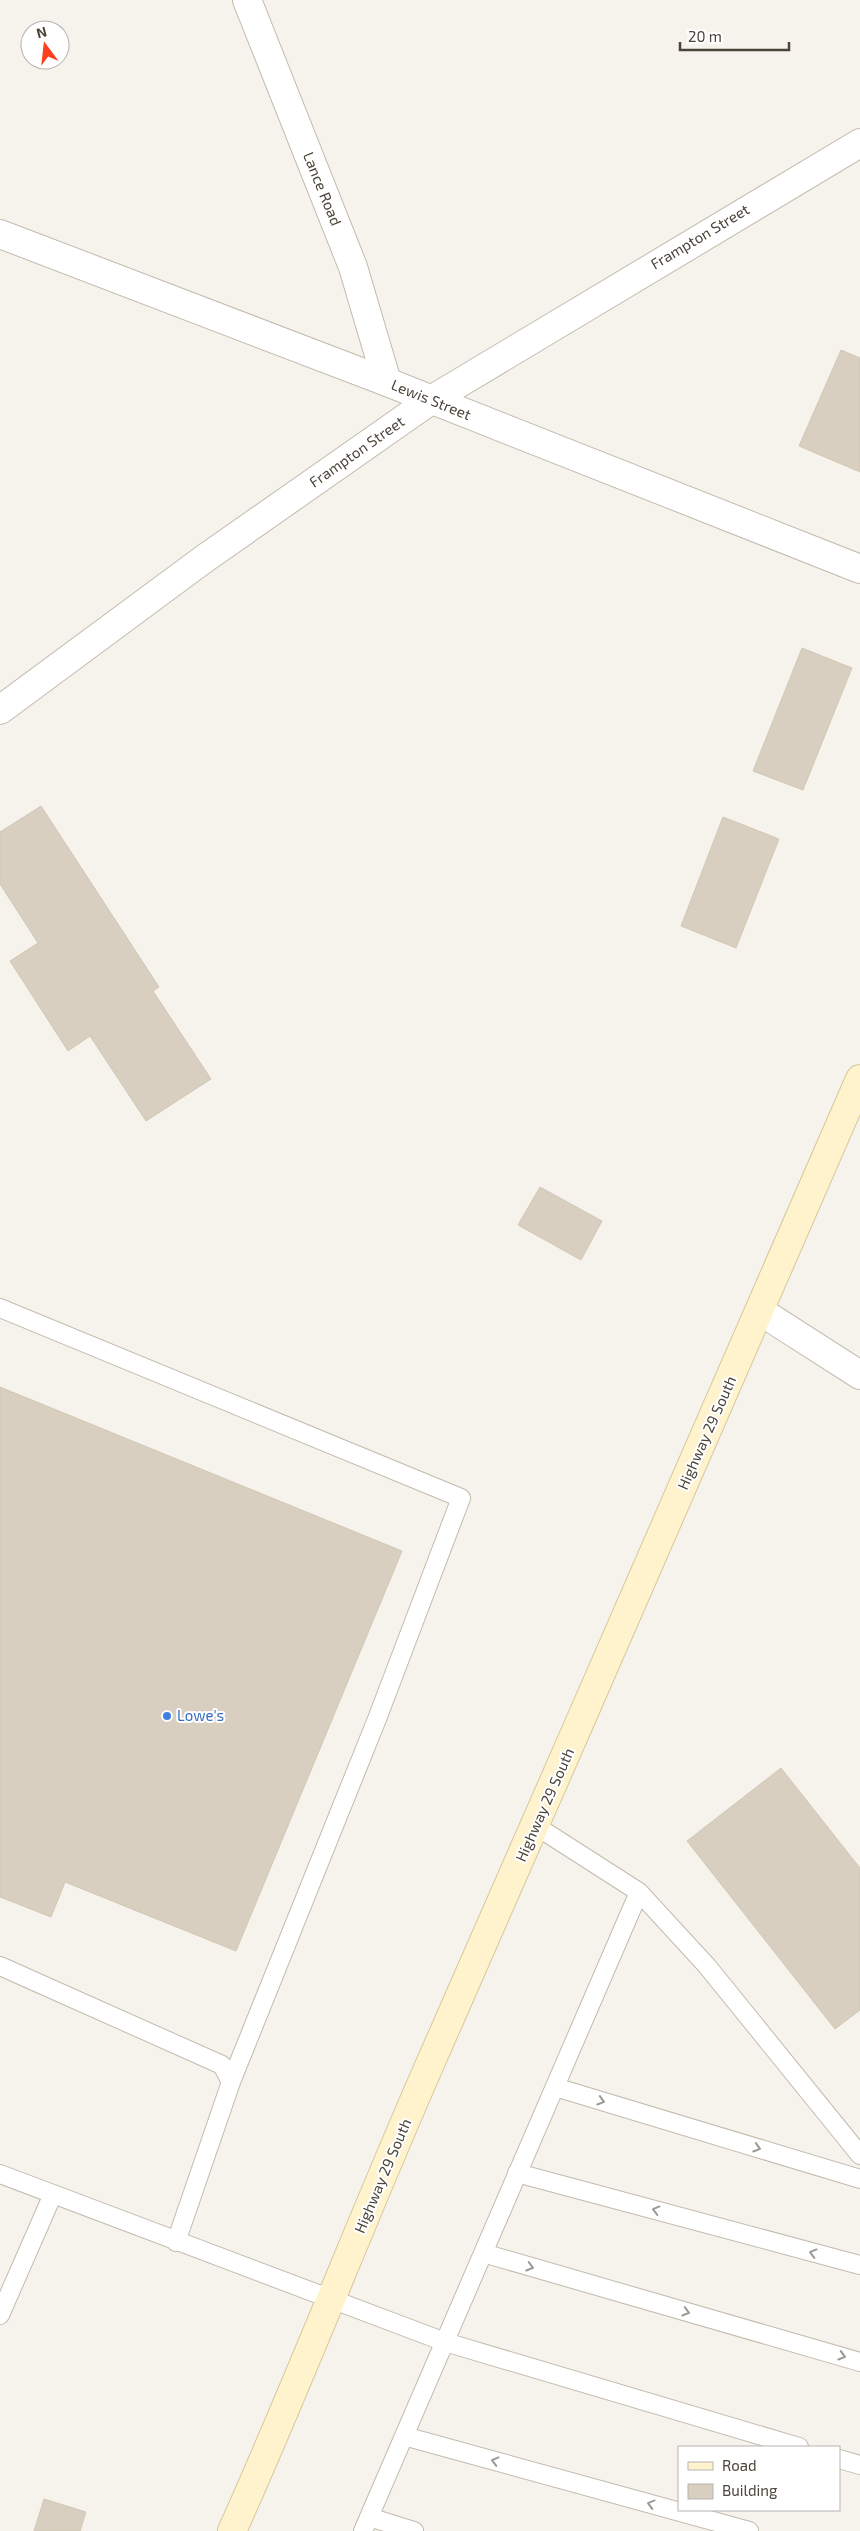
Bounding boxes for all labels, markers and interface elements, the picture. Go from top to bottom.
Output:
north arrow [20,20,70,70]
scale bar [680,20,789,52]
text: N [34,22,49,41]
text: 20 m [688,27,722,45]
street label: Lance Road [300,149,346,228]
street label: Frampton Street [647,199,752,273]
street label: Lewis Street [389,375,474,423]
street label: Frampton Street [305,412,408,491]
street label: Highway 29 South [673,1373,739,1492]
place label: Lowe's [177,1706,224,1724]
marker: Lowe's [161,1710,173,1722]
street label: Highway 29 South [511,1745,577,1864]
one-way arrow [597,2096,605,2106]
street label: Highway 29 South [350,2116,414,2236]
one-way arrow [752,2142,761,2152]
one-way arrow [652,2206,661,2216]
one-way arrow [809,2248,817,2258]
one-way arrow [525,2261,533,2271]
one-way arrow [681,2306,690,2316]
one-way arrow [838,2351,846,2361]
legend [678,2446,840,2511]
one-way arrow [490,2456,499,2467]
text: Road [722,2456,757,2474]
text: Building [722,2481,778,2499]
one-way arrow [647,2499,656,2510]

